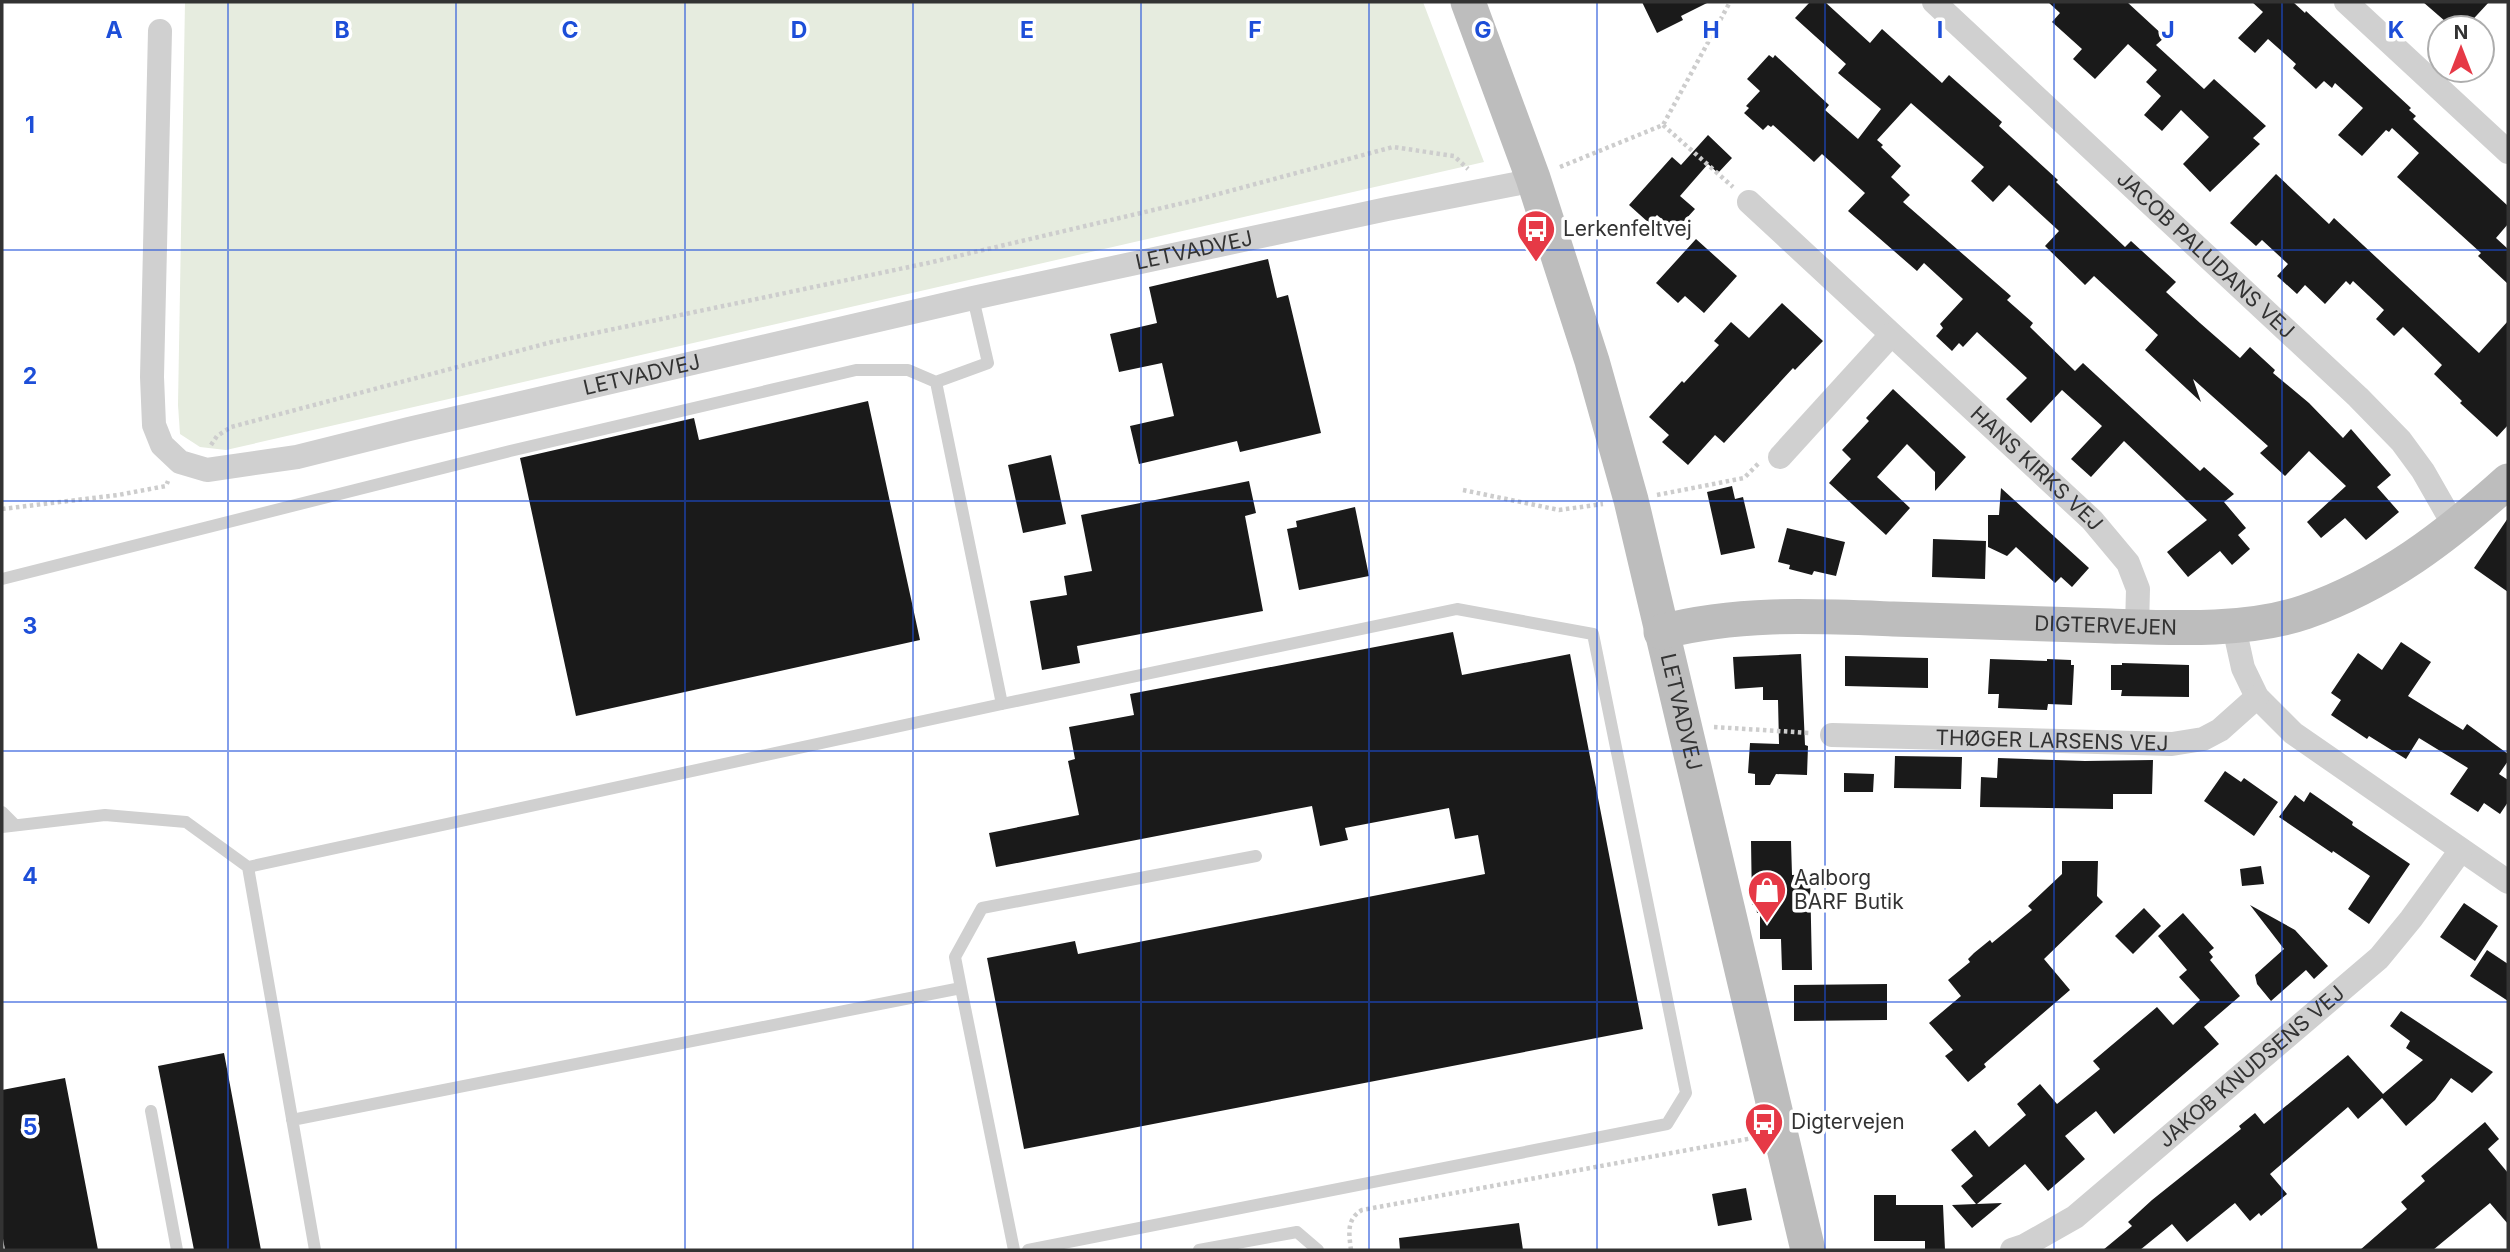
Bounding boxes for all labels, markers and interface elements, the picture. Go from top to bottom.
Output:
north arrow [2426,14,2496,84]
text: A [105,16,123,44]
text: B [334,16,350,44]
text: C [561,16,579,44]
text: D [791,16,807,44]
text: E [1020,16,1034,44]
text: F [1248,16,1262,44]
text: G [1474,16,1492,44]
text: H [1702,16,1720,44]
text: I [1937,16,1943,44]
text: J [2161,16,2175,44]
text: K [2388,16,2404,44]
text: N [2454,21,2468,44]
text: 1 [25,111,35,139]
street label: JACOB PALUDANS VEJ [2112,166,2300,343]
bus stop icon: Lerkenfeltvej [1515,208,1557,263]
place label: Lerkenfeltvej [1563,216,1692,241]
street label: LETVADVEJ [1133,225,1255,275]
street label: LETVADVEJ [581,349,703,400]
text: 2 [23,362,37,390]
street label: HANS KIRKS VEJ [1966,401,2108,535]
street label: DIGTERVEJEN [2034,611,2177,640]
text: 3 [23,612,37,640]
street label: LETVADVEJ [1656,651,1707,773]
street label: THØGER LARSENS VEJ [1935,725,2169,756]
text: 4 [22,862,38,890]
place label: Aalborg BARF Butik [1794,865,1904,914]
shop icon: Aalborg BARF Butik [1746,869,1788,924]
street label: JAKOB KNUDSENS VEJ [2153,980,2349,1153]
bus stop icon: Digtervejen [1743,1101,1785,1156]
place label: Digtervejen [1791,1109,1905,1134]
text: 5 [23,1113,37,1141]

